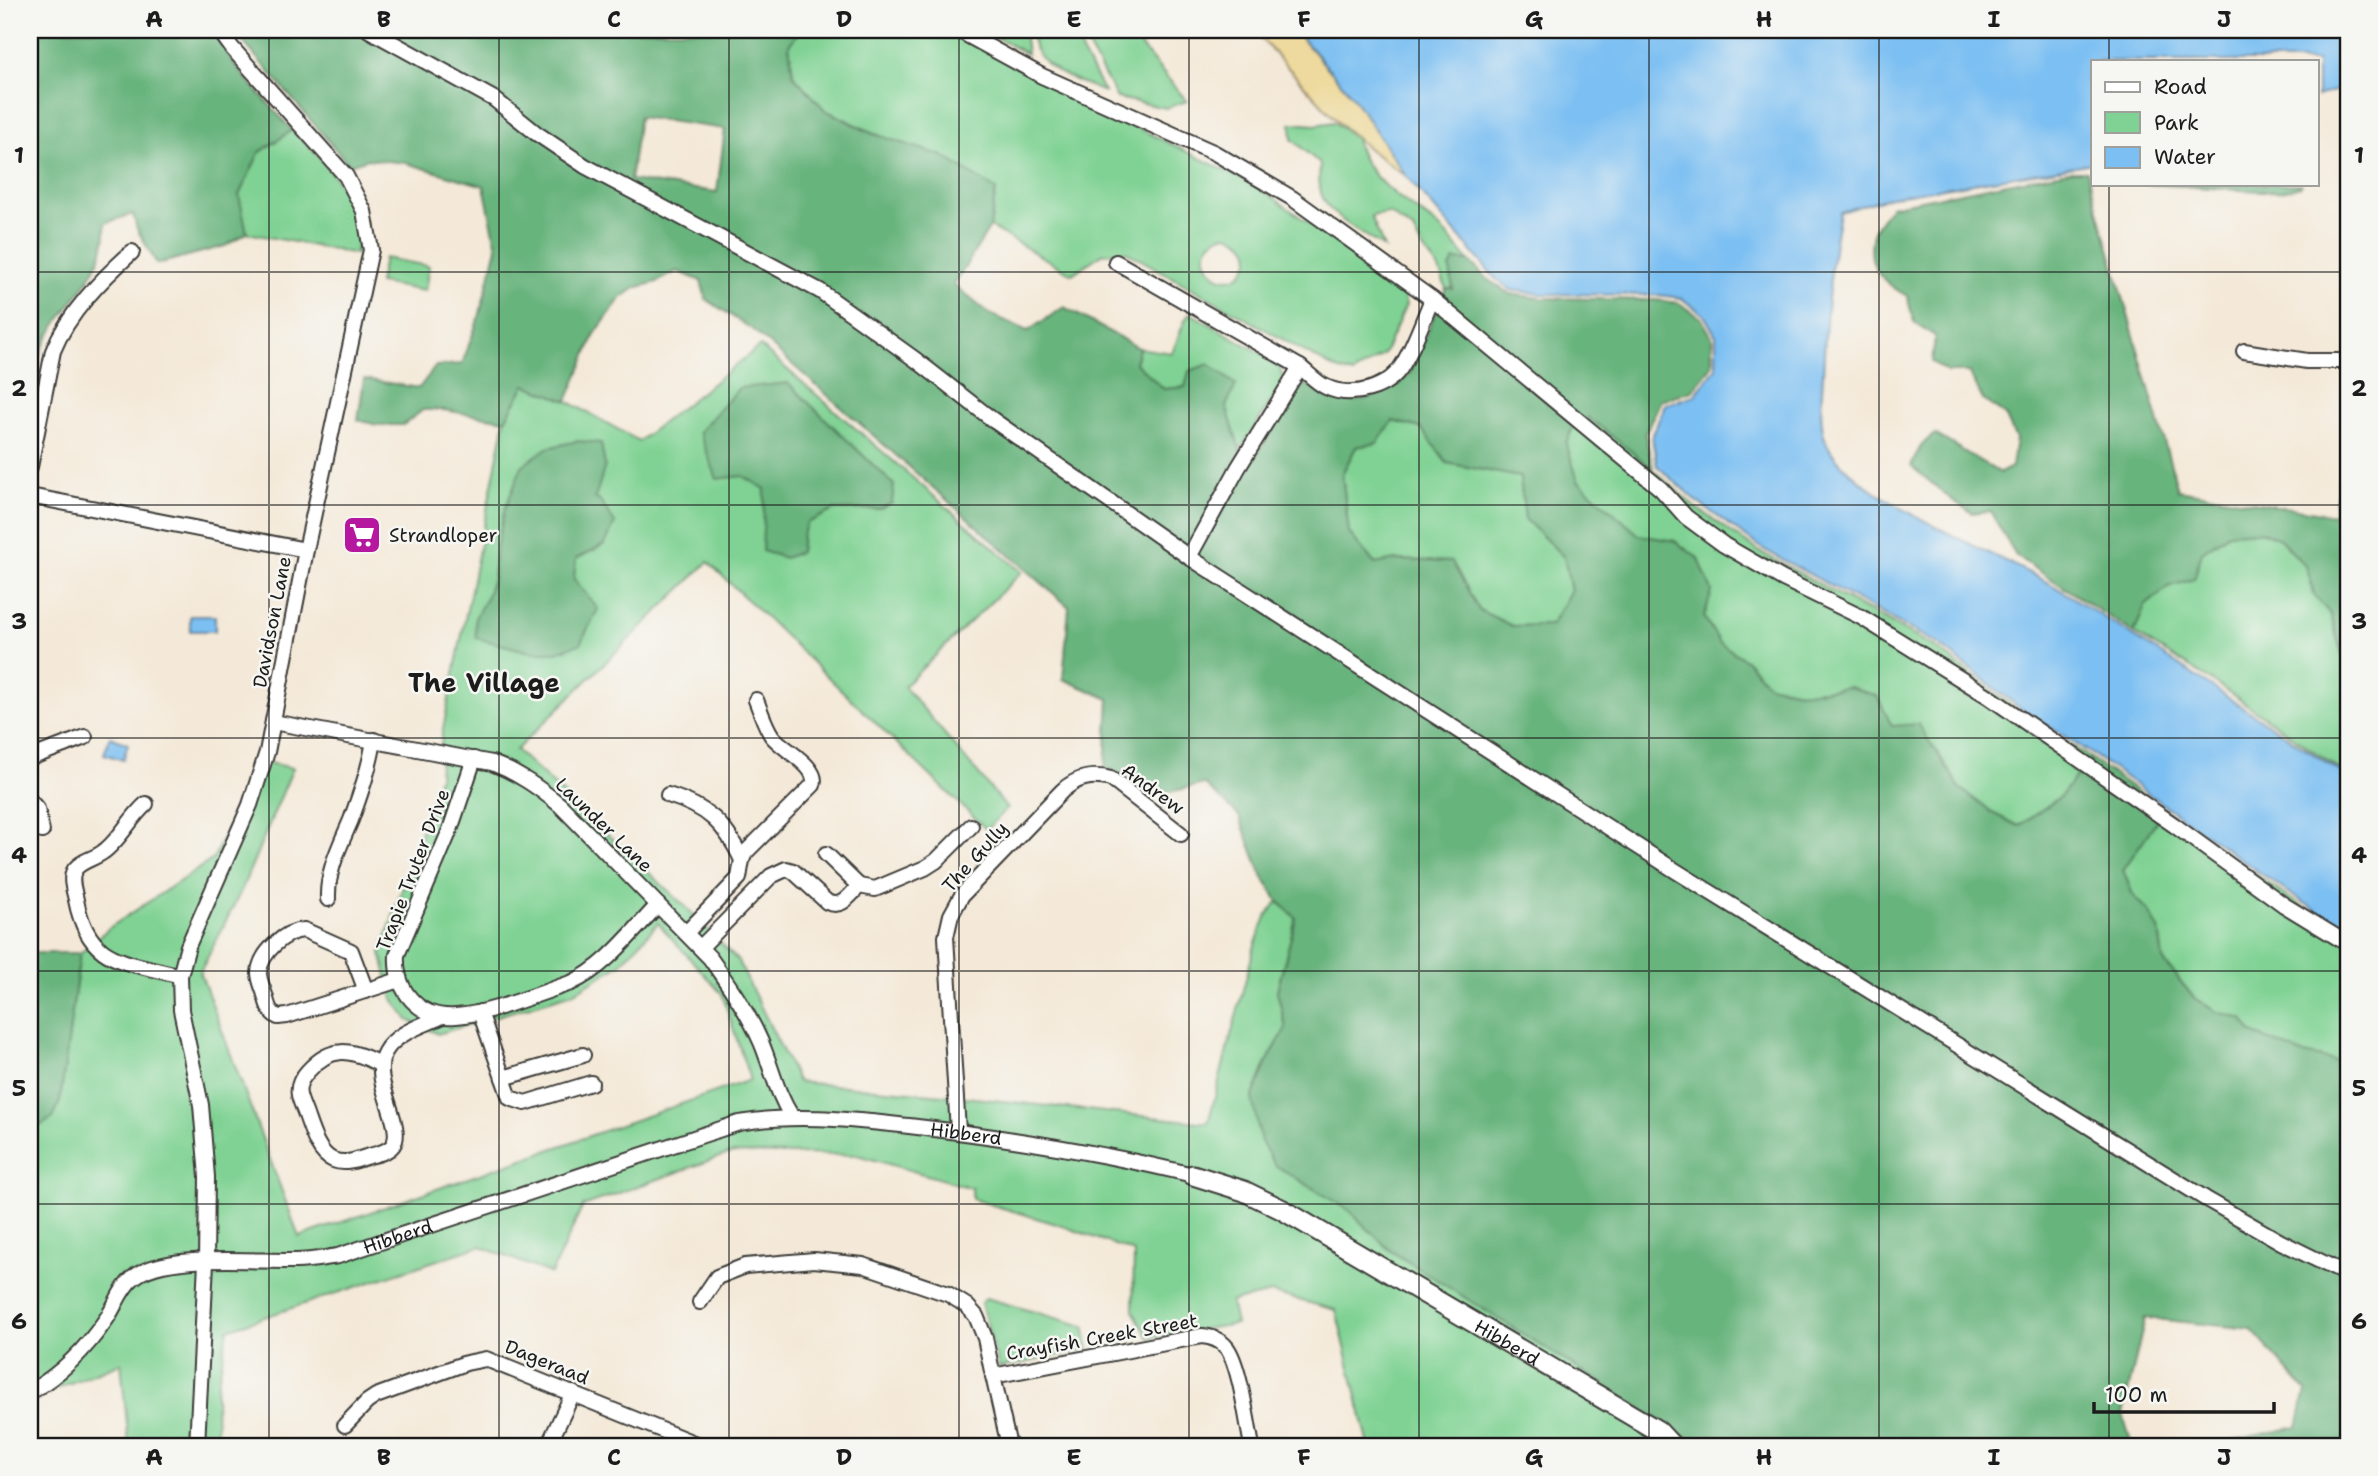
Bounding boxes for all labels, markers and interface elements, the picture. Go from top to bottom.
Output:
text: A [145,4,163,34]
text: B [377,4,391,34]
text: C [607,4,621,34]
text: D [836,4,852,34]
text: E [1066,4,1082,34]
text: F [1297,4,1311,34]
text: G [1525,4,1544,34]
text: H [1756,4,1772,34]
text: I [1988,4,2001,34]
text: J [2217,4,2231,34]
legend [2091,60,2318,186]
text: Road [2154,73,2207,101]
text: Park [2154,109,2199,137]
text: 1 [14,140,24,170]
text: 1 [2354,140,2364,170]
text: Water [2154,143,2216,171]
text: 2 [11,373,27,403]
text: 2 [2351,373,2367,403]
supermarket icon: Strandloper [341,514,383,556]
place label: Strandloper [389,523,498,548]
street label: Davidson Lane [247,554,297,690]
text: 3 [11,606,27,636]
text: 3 [2351,606,2367,636]
district label: The Village [408,665,560,700]
street label: Andrew [1117,758,1189,820]
street label: Launder Lane [550,772,658,878]
street label: Trapie Truter Drive [371,785,455,955]
street label: The Gully [937,816,1013,898]
text: 4 [11,840,27,870]
text: 4 [2351,840,2367,870]
text: 5 [12,1073,26,1103]
text: 5 [2352,1073,2366,1103]
street label: Hibberd [929,1116,1004,1150]
street label: Hibberd [359,1213,436,1259]
text: 6 [11,1306,27,1336]
text: 6 [2351,1306,2367,1336]
street label: Crayfish Creek Street [1004,1308,1200,1366]
street label: Hibberd [1470,1313,1544,1371]
street label: Dageraad [501,1334,593,1390]
scale bar [2094,1371,2275,1415]
text: 100 m [2105,1381,2168,1409]
text: A [145,1442,163,1472]
text: B [377,1442,391,1472]
text: C [607,1442,621,1472]
text: D [836,1442,852,1472]
text: E [1066,1442,1082,1472]
text: F [1297,1442,1311,1472]
text: G [1525,1442,1544,1472]
text: H [1756,1442,1772,1472]
text: I [1988,1442,2001,1472]
text: J [2217,1442,2231,1472]

